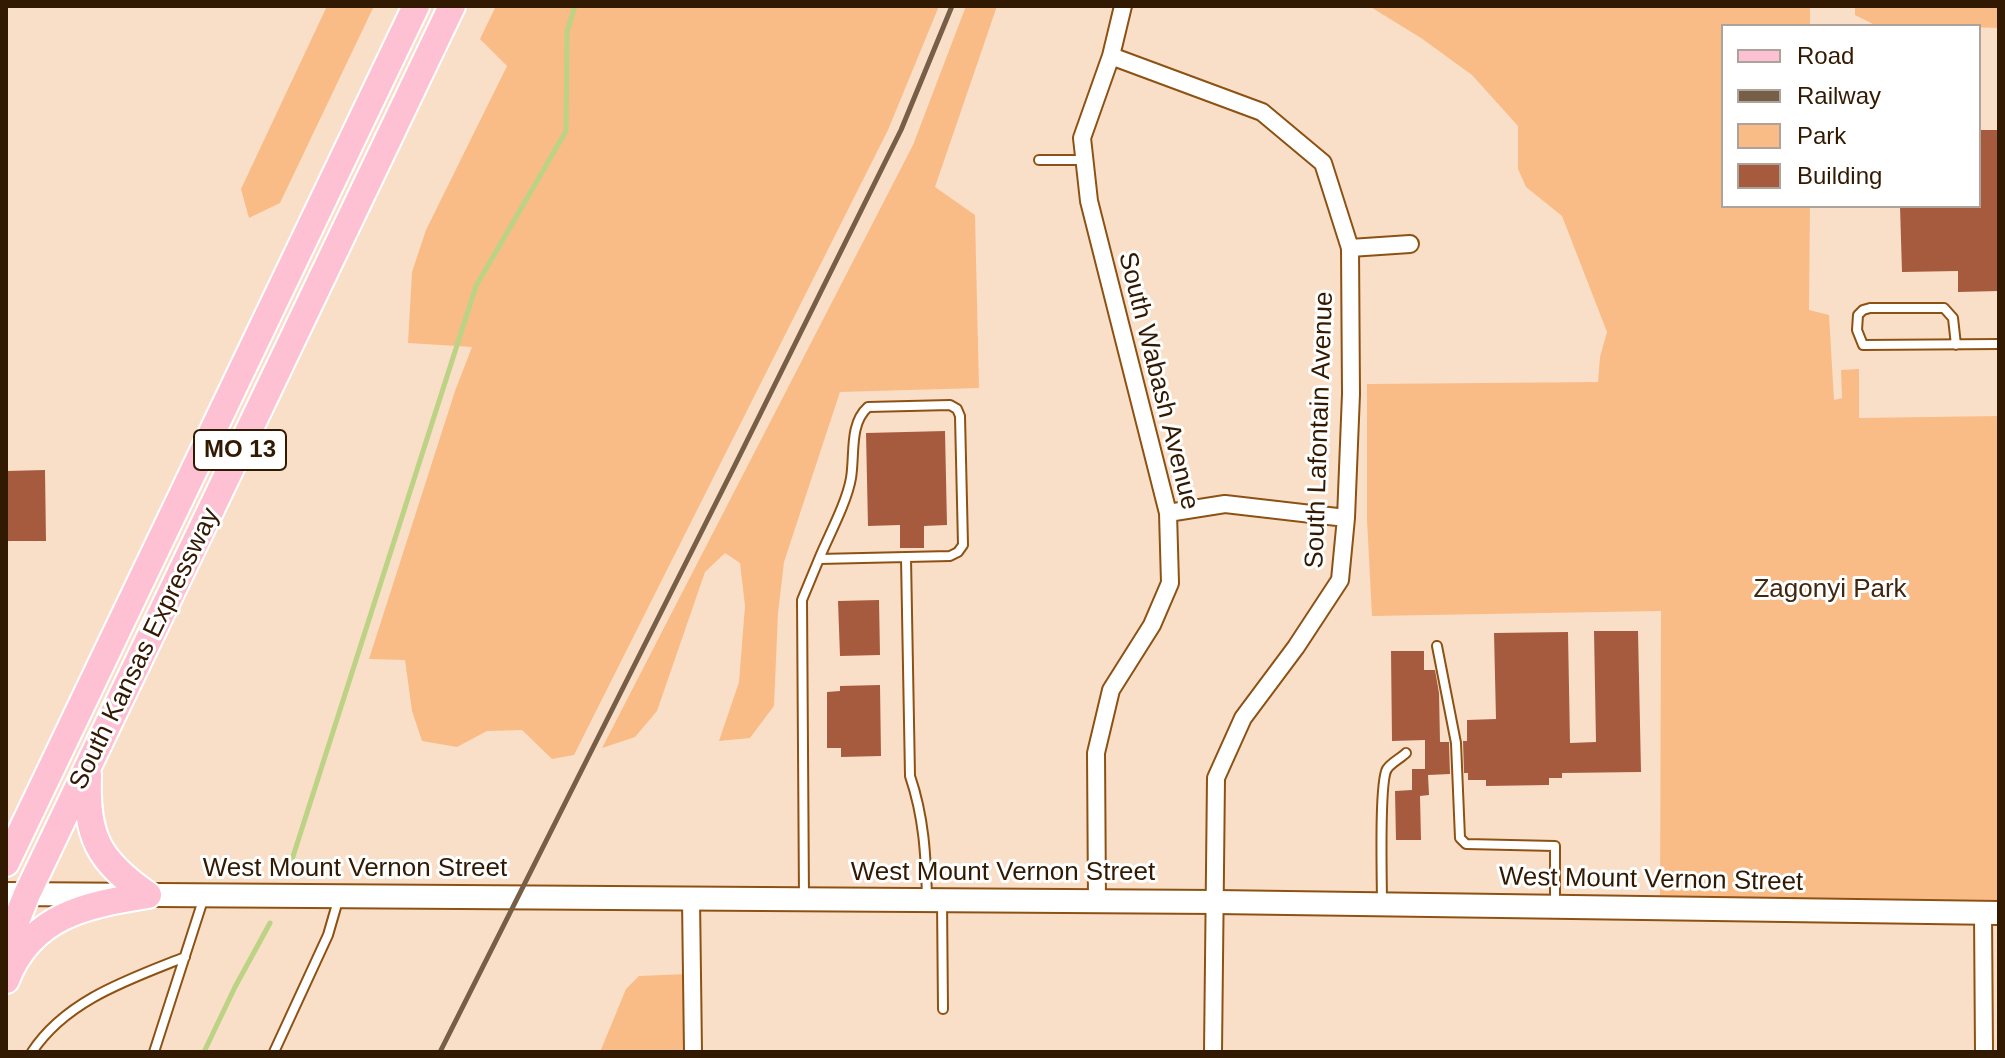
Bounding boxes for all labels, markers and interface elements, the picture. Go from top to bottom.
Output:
legend [1721,24,1981,208]
text: Road [1797,42,1854,69]
text: Railway [1797,82,1881,109]
text: Park [1797,122,1846,149]
text: Building [1797,162,1882,189]
street label: South Wabash Avenue [1111,249,1205,513]
street label: South Lafontain Avenue [1300,291,1340,569]
road number: MO 13 [194,430,286,470]
street label: South Kansas Expressway [63,503,227,795]
park label: Zagonyi Park [1753,574,1907,606]
street label: West Mount Vernon Street [203,853,507,885]
street label: West Mount Vernon Street [851,857,1155,889]
street label: West Mount Vernon Street [1499,862,1803,898]

